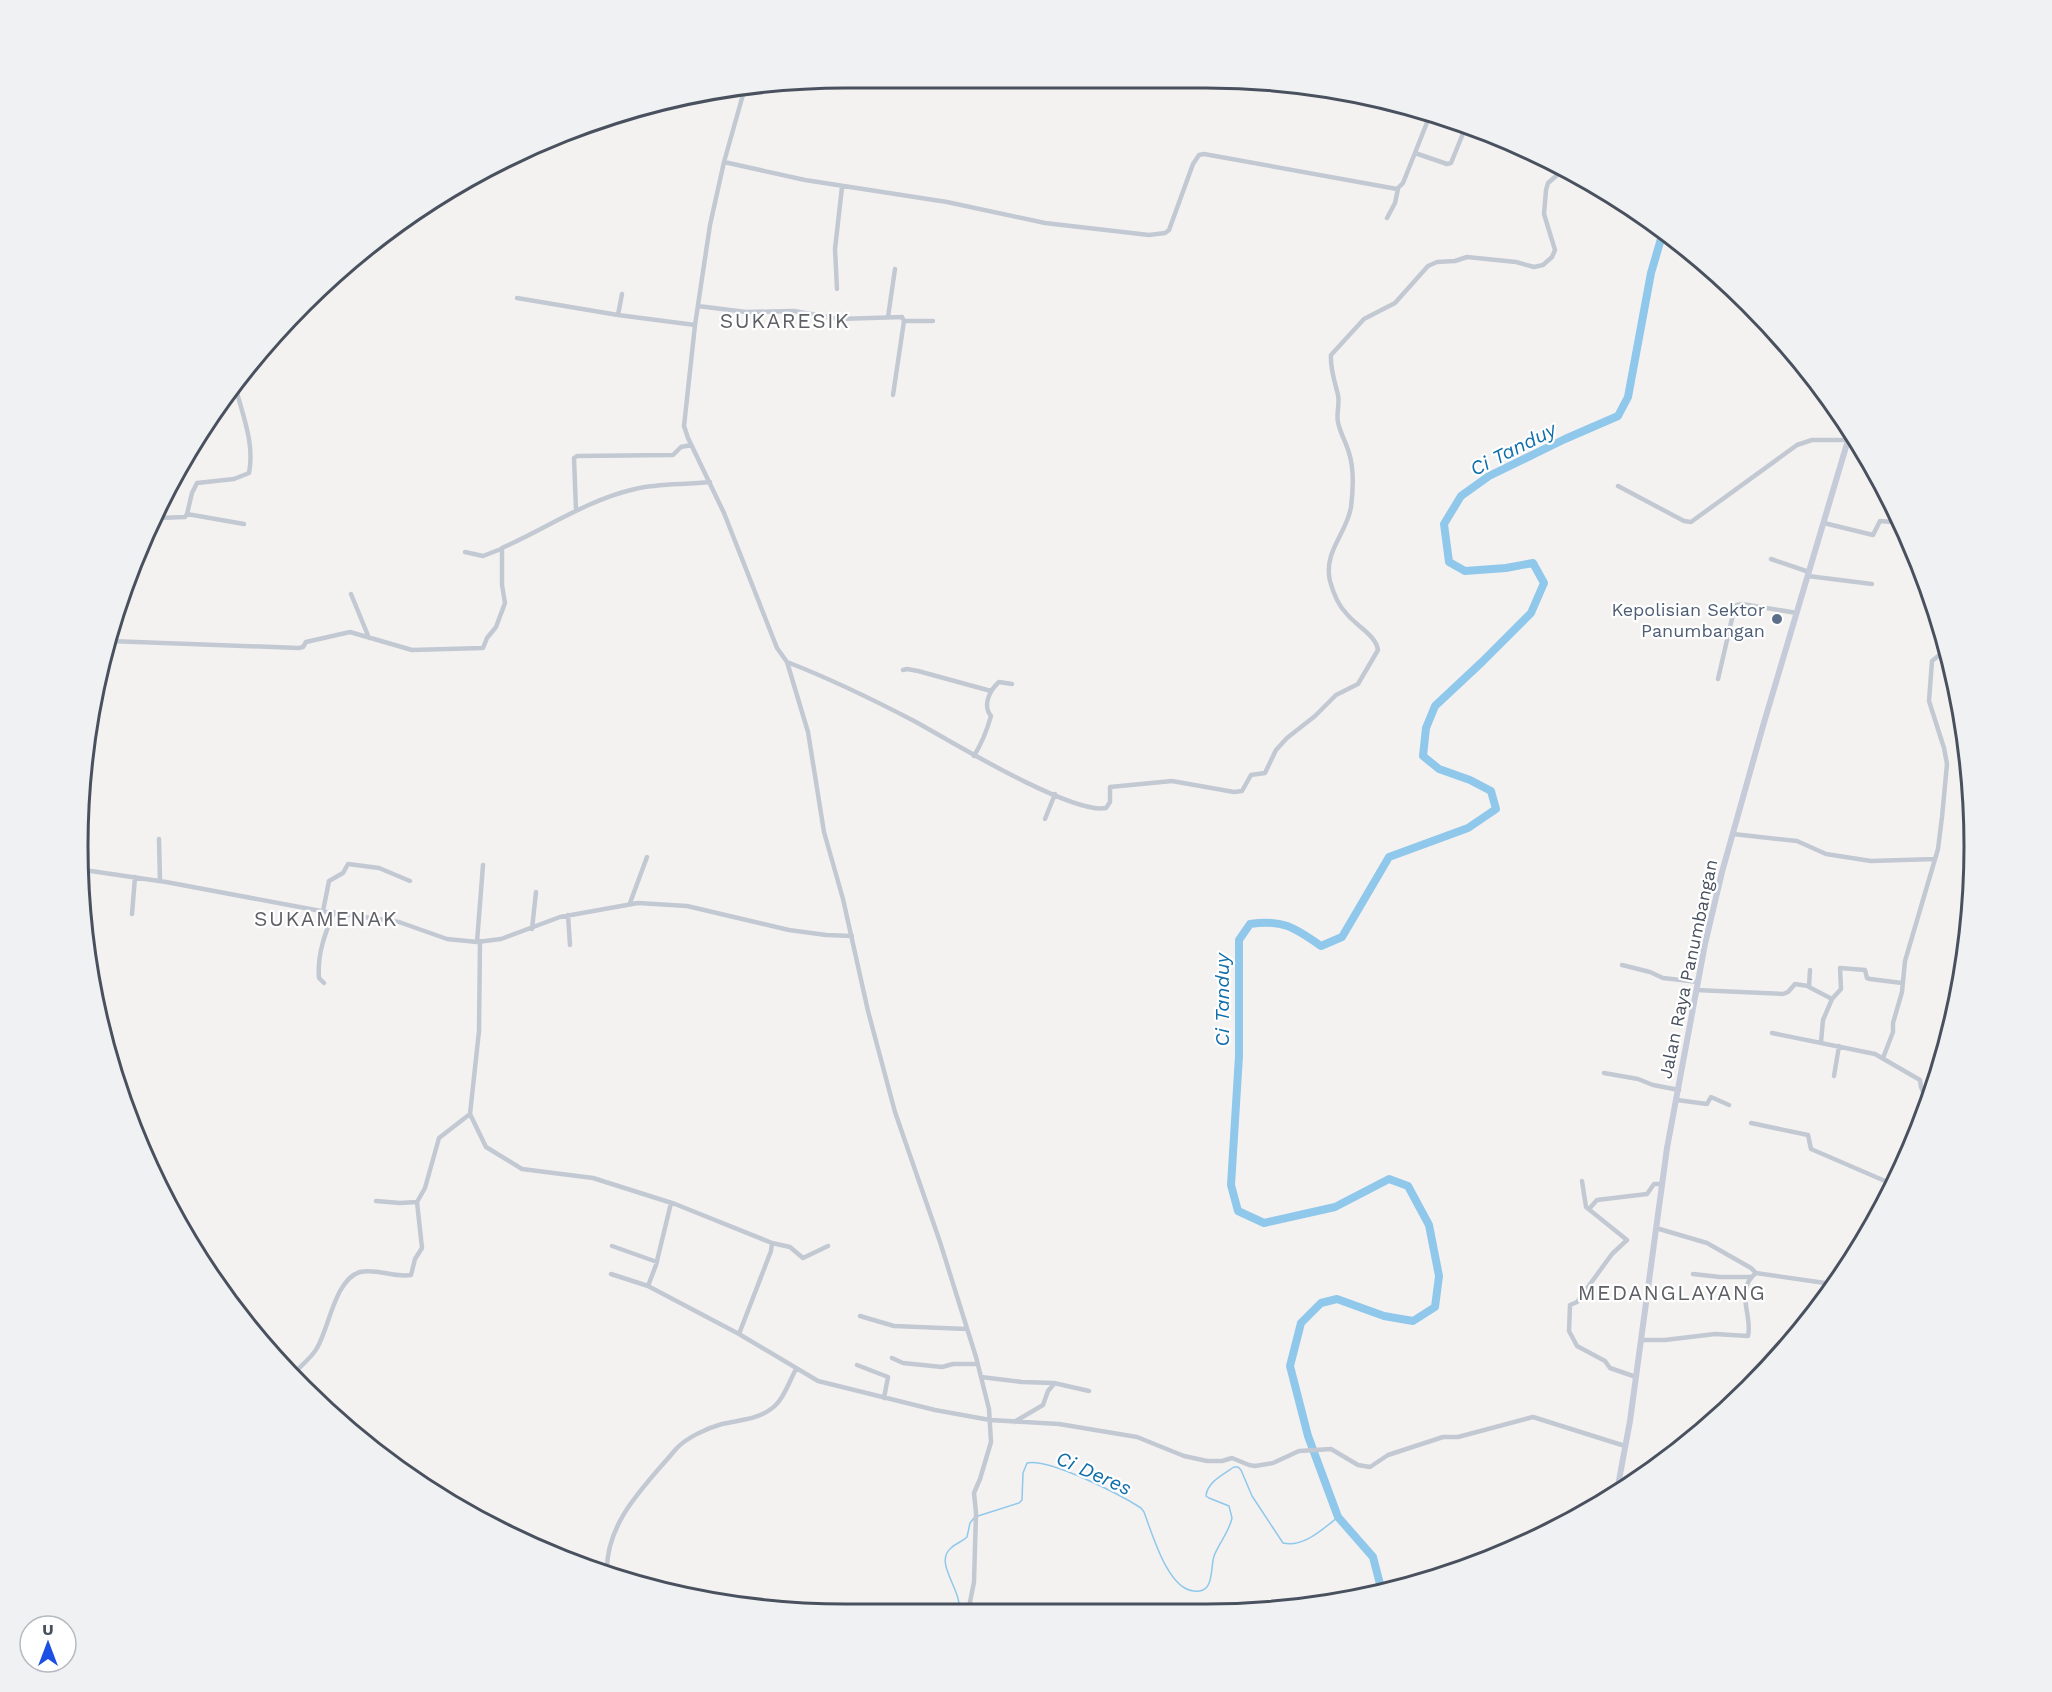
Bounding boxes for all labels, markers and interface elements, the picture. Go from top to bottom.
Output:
district label: SUKARESIK [720,308,850,333]
water label: Ci Tanduy [1466,416,1562,481]
place label: Kepolisian Sektor Panumbangan [1612,599,1765,641]
marker: Kepolisian Sektor Panumbangan [1770,612,1784,626]
street label: Jalan Raya Panumbangan [1654,857,1722,1081]
district label: SUKAMENAK [254,906,398,931]
water label: Ci Tanduy [1210,951,1234,1047]
district label: MEDANGLAYANG [1578,1280,1766,1305]
water label: Ci Deres [1053,1446,1135,1500]
north arrow [18,1614,78,1674]
text: U [42,1620,54,1639]

